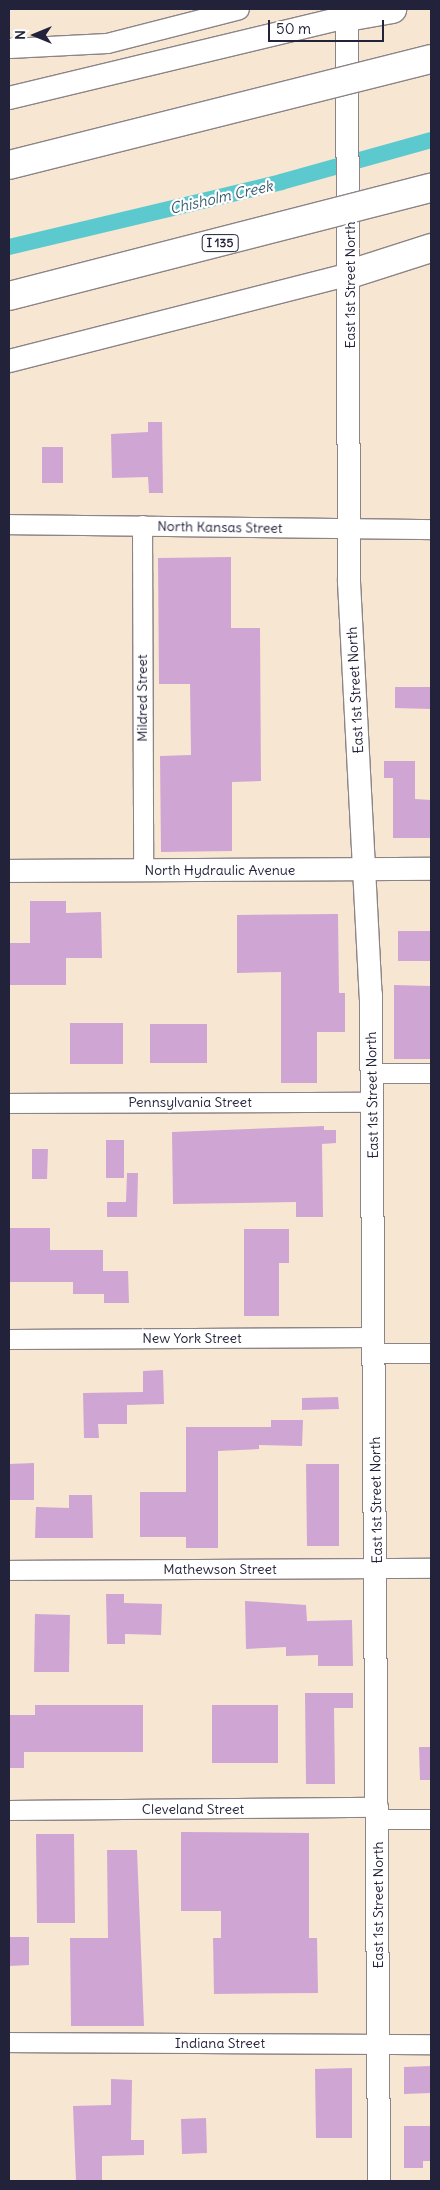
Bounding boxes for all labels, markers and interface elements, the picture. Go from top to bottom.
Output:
north arrow [10,10,60,60]
scale bar [270,10,386,42]
text: 50 m [276,19,311,38]
text: N [11,30,29,40]
water label: Chisholm Creek [168,176,274,218]
street label: East 1st Street North [342,221,358,349]
road number: I 135 [201,234,239,252]
street label: North Kansas Street [157,518,283,536]
street label: East 1st Street North [343,626,367,754]
street label: Mildred Street [134,654,150,742]
street label: North Hydraulic Avenue [145,862,295,878]
street label: East 1st Street North [362,1031,382,1159]
street label: Pennsylvania Street [128,1094,252,1110]
street label: New York Street [142,1330,242,1346]
street label: East 1st Street North [366,1436,386,1564]
street label: Mathewson Street [163,1561,277,1577]
street label: Cleveland Street [142,1801,244,1817]
street label: East 1st Street North [370,1841,386,1969]
street label: Indiana Street [175,2035,265,2051]

